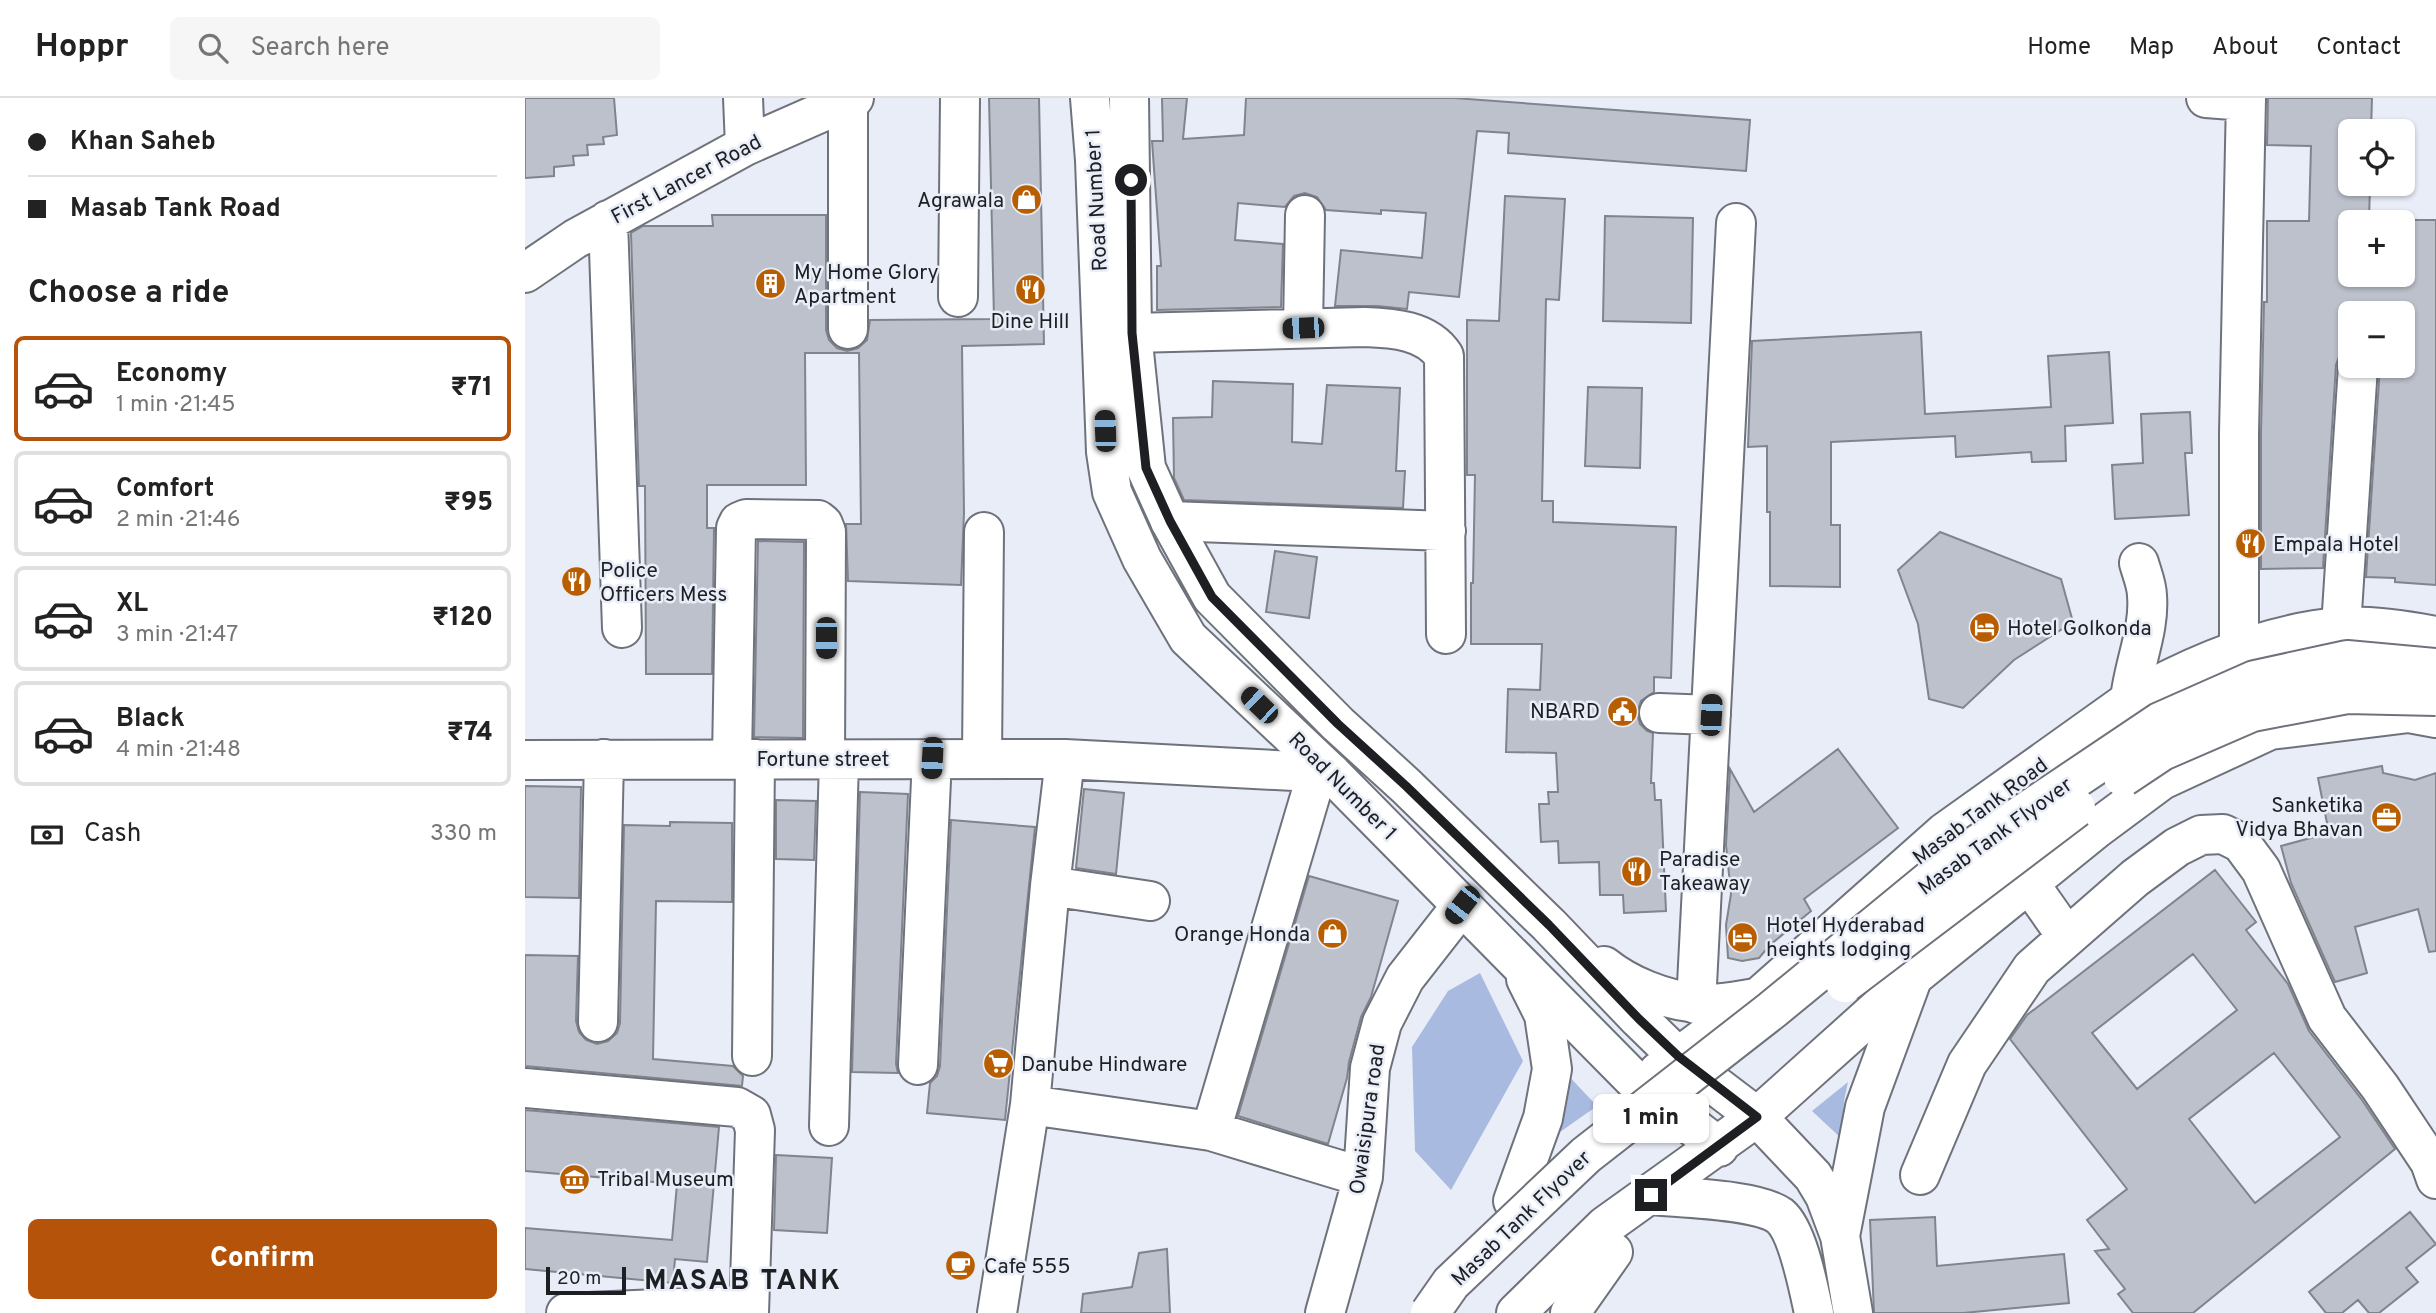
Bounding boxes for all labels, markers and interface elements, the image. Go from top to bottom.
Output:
search box [170,17,660,80]
text: Hoppr [35,27,128,69]
icon: search [194,29,232,67]
text: Search here [250,32,389,65]
text: Home [2027,33,2091,63]
text: Map [2129,33,2174,63]
text: About [2212,33,2278,63]
text: Contact [2316,33,2401,63]
map controls [2338,119,2415,378]
button: locate [2338,119,2415,196]
text: Khan Saheb [70,126,216,159]
street label: Road Number 1 [1080,128,1115,272]
street label: First Lancer Road [607,129,767,231]
route start [1115,164,1147,196]
shop icon: Agrawala [1010,183,1044,217]
place label: Agrawala [917,188,1004,215]
text: Masab Tank Road [70,193,281,226]
button: + [2338,210,2415,287]
place label: My Home Glory Apartment [794,260,939,311]
building icon: My Home Glory Apartment [754,267,788,301]
restaurant icon: Dine Hill [1013,272,1047,306]
text: Choose a ride [28,274,229,314]
button: − [2338,301,2415,378]
place label: Dine Hill [990,309,1070,336]
car [1282,317,1325,339]
icon: car [32,357,95,420]
text: Economy [116,358,227,391]
text: ₹71 [451,372,493,405]
text: 1 min · 21:45 [116,391,235,420]
car [1094,410,1117,452]
icon: car [32,472,95,535]
text: Comfort [116,473,214,506]
text: ₹95 [444,487,493,520]
text: 2 min · 21:46 [116,506,240,535]
restaurant icon: Empala Hotel [2233,527,2267,561]
place label: Empala Hotel [2273,532,2399,559]
place label: Police Officers Mess [600,558,727,609]
restaurant icon: Police Officers Mess [560,565,594,599]
icon: car [32,587,95,650]
text: XL [116,588,148,621]
text: ₹120 [432,602,493,635]
hotel icon: Hotel Golkonda [1967,611,2001,645]
place label: Hotel Golkonda [2007,616,2152,643]
car [816,617,837,659]
text: 3 min · 21:47 [116,621,238,650]
car [1237,683,1282,727]
car [1700,693,1723,737]
public building icon: NBARD [1606,694,1640,728]
place label: NBARD [1530,699,1600,726]
icon: car [32,702,95,765]
text: Black [116,703,185,736]
text: ₹74 [447,717,493,750]
street label: Road Number 1 [1282,727,1402,847]
text: 4 min · 21:48 [116,736,241,765]
car [921,736,944,780]
street label: Fortune street [756,747,890,774]
street label: Masab Tank Road [1908,752,2054,872]
street label: Masab Tank Flyover [1913,772,2078,902]
place label: Sanketika Vidya Bhavan [2235,793,2363,844]
office icon: Sanketika Vidya Bhavan [2369,800,2403,834]
icon: cash [28,816,66,854]
text: Cash [84,818,141,851]
text: 330 m [430,820,497,849]
place label: Paradise Takeaway [1659,847,1750,898]
restaurant icon: Paradise Takeaway [1619,854,1653,888]
car [1441,882,1484,928]
place label: Hotel Hyderabad heights lodging [1766,913,1925,964]
shop icon: Orange Honda [1316,917,1350,951]
hotel icon: Hotel Hyderabad heights lodging [1726,920,1760,954]
place label: Orange Honda [1174,922,1310,949]
street label: Owaisipura road [1345,1042,1392,1196]
supermarket icon: Danube Hindware [981,1047,1015,1081]
place label: Danube Hindware [1021,1052,1187,1079]
callout: 1 min [1593,1094,1709,1142]
text: 1 min [1623,1104,1679,1133]
street label: Masab Tank Flyover [1446,1145,1598,1293]
museum icon: Tribal Museum [557,1162,591,1196]
place label: Tribal Museum [597,1167,734,1194]
route end [1635,1179,1667,1211]
button: Confirm [28,1219,497,1299]
cafe icon: Cafe 555 [944,1249,978,1283]
place label: Cafe 555 [984,1254,1070,1281]
scale bar [546,1264,627,1296]
district label: MASAB TANK [644,1264,842,1300]
text: 20 m [557,1267,601,1291]

